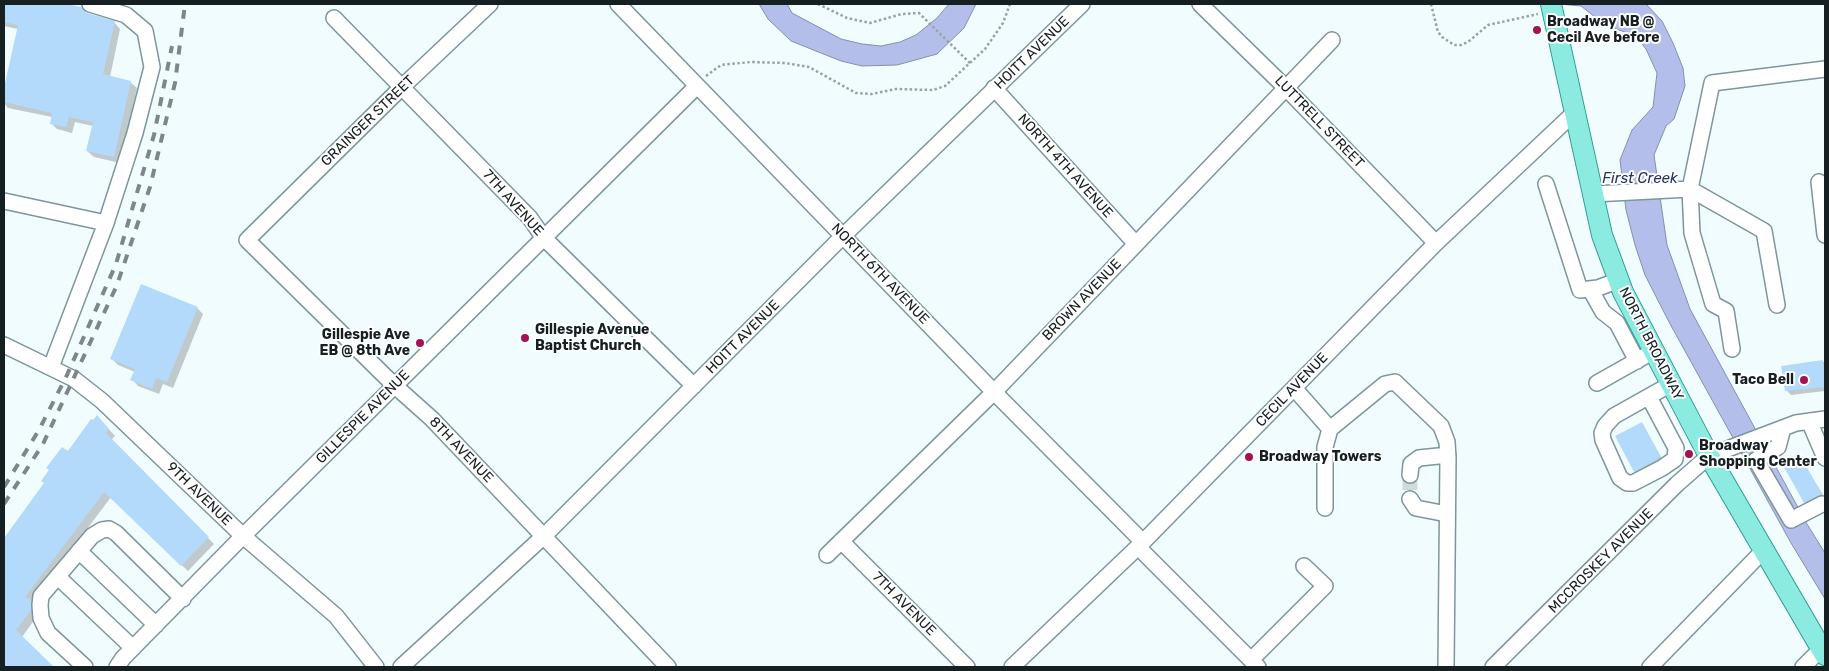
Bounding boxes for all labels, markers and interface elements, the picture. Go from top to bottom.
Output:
street label: HOITT AVENUE [991,13,1073,93]
place label: Broadway NB @ Cecil Ave before [1547,14,1660,46]
marker: Broadway NB @ Cecil Ave before [1531,24,1543,36]
street label: GRAINGER STREET [318,72,418,170]
street label: LUTTRELL STREET [1271,72,1367,172]
street label: NORTH 4TH AVENUE [1014,111,1116,221]
street label: 7TH AVENUE [479,167,547,239]
water label: First Creek [1602,170,1678,188]
street label: NORTH 6TH AVENUE [828,220,932,328]
street label: BROWN AVENUE [1039,256,1125,344]
street label: NORTH BROADWAY [1615,285,1687,403]
street label: HOITT AVENUE [703,297,783,377]
place label: Gillespie Avenue Baptist Church [535,322,649,354]
place label: Gillespie Ave EB @ 8th Ave [319,327,410,360]
marker: Gillespie Avenue Baptist Church [519,332,531,344]
marker: Gillespie Ave EB @ 8th Ave [414,337,426,349]
street label: CECIL AVENUE [1252,349,1332,431]
street label: GILLESPIE AVENUE [313,367,413,467]
place label: Taco Bell [1732,372,1794,388]
marker: Taco Bell [1798,374,1810,386]
street label: 8TH AVENUE [425,414,497,486]
place label: Broadway Shopping Center [1699,438,1817,471]
marker: Broadway Shopping Center [1683,448,1695,460]
place label: Broadway Towers [1259,449,1381,465]
marker: Broadway Towers [1243,451,1255,463]
street label: 9TH AVENUE [163,459,235,529]
street label: MCCROSKEY AVENUE [1545,505,1657,617]
street label: 7TH AVENUE [869,569,939,639]

